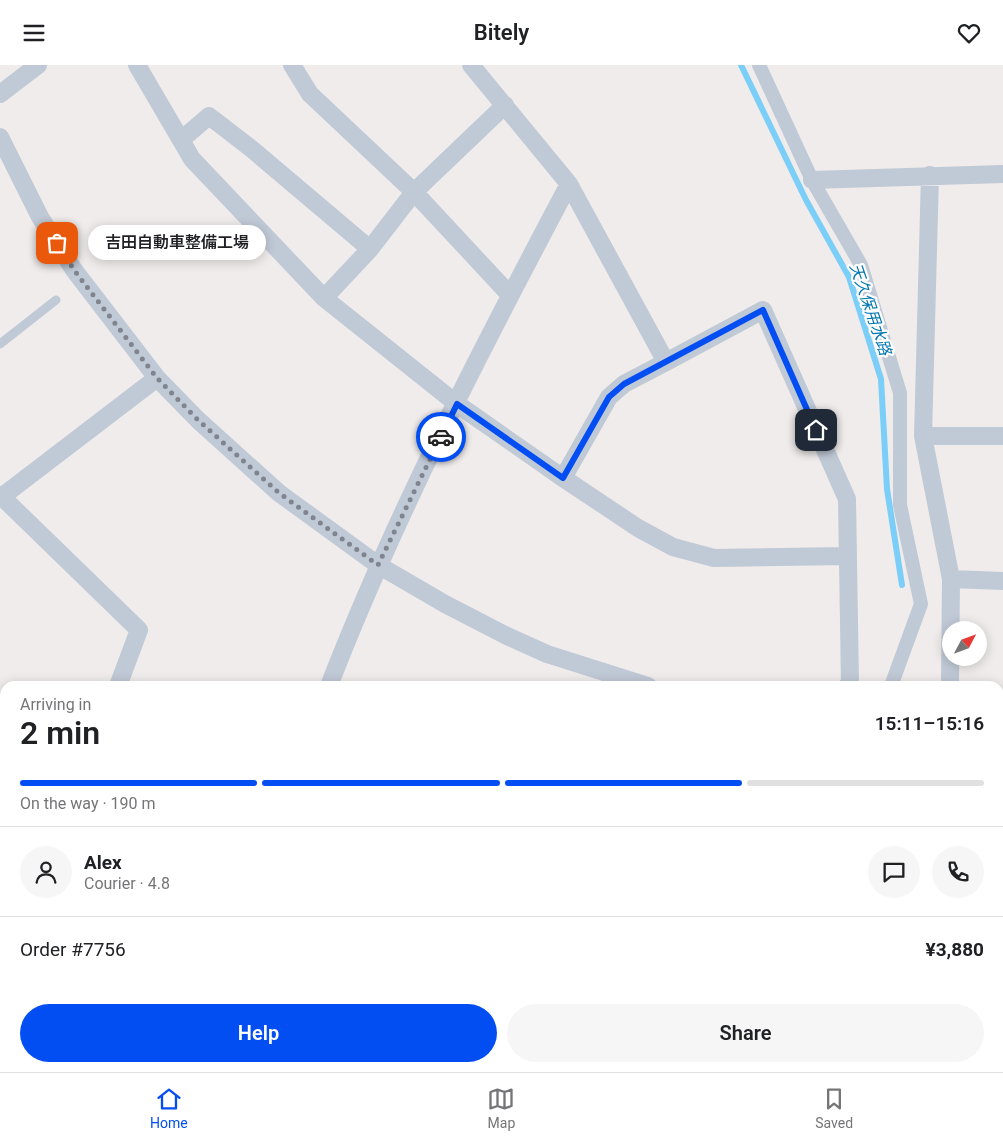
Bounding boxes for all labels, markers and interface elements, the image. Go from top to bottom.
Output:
icon: menu [20,19,48,47]
icon: heart [955,19,983,47]
text: Bitely [474,20,529,45]
pin [36,222,78,264]
callout: 吉田自動車整備工場 [87,225,264,261]
icon: bag [43,229,71,257]
text: 吉田自動車整備工場 [105,233,249,252]
water label: 天久保用水路 [846,261,896,360]
pin [795,409,837,451]
courier [416,412,466,462]
icon: home [802,416,830,444]
icon: car [427,423,455,451]
north arrow [942,621,988,666]
map controls [942,621,987,666]
text: Arriving in [20,695,91,714]
text: 15:11–15:16 [875,712,984,735]
text: 2 min [20,714,100,752]
text: On the way · 190 m [20,794,156,813]
button: person [20,846,72,898]
button: chat [868,846,920,898]
button: phone [932,846,984,898]
text: Alex [84,851,122,874]
text: Courier · 4.8 [84,874,170,893]
text: Order #7756 [20,938,126,961]
text: ¥3,880 [926,938,984,961]
button: Help [20,1004,497,1062]
button: Share [507,1004,984,1062]
tab: Home [150,1085,188,1131]
tab: Map [487,1085,515,1131]
tab: Saved [815,1085,853,1131]

